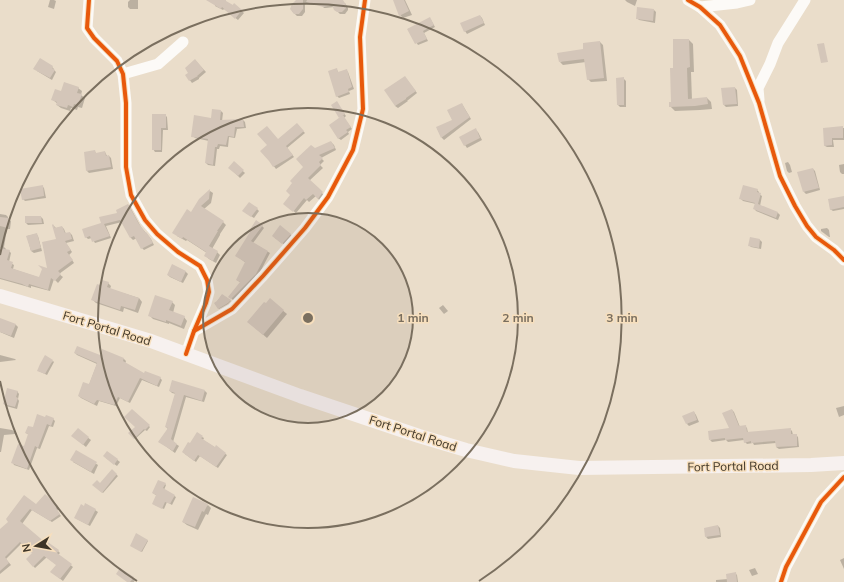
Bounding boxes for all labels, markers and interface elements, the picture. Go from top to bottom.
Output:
street label: Fort Portal Road [61,307,153,349]
text: 1 min [397,310,429,325]
text: 2 min [502,310,534,325]
text: 3 min [606,310,638,325]
centre of rings [301,311,315,325]
street label: Fort Portal Road [367,412,459,454]
street label: Fort Portal Road [687,458,779,474]
north arrow [16,526,56,566]
text: N [19,542,34,553]

